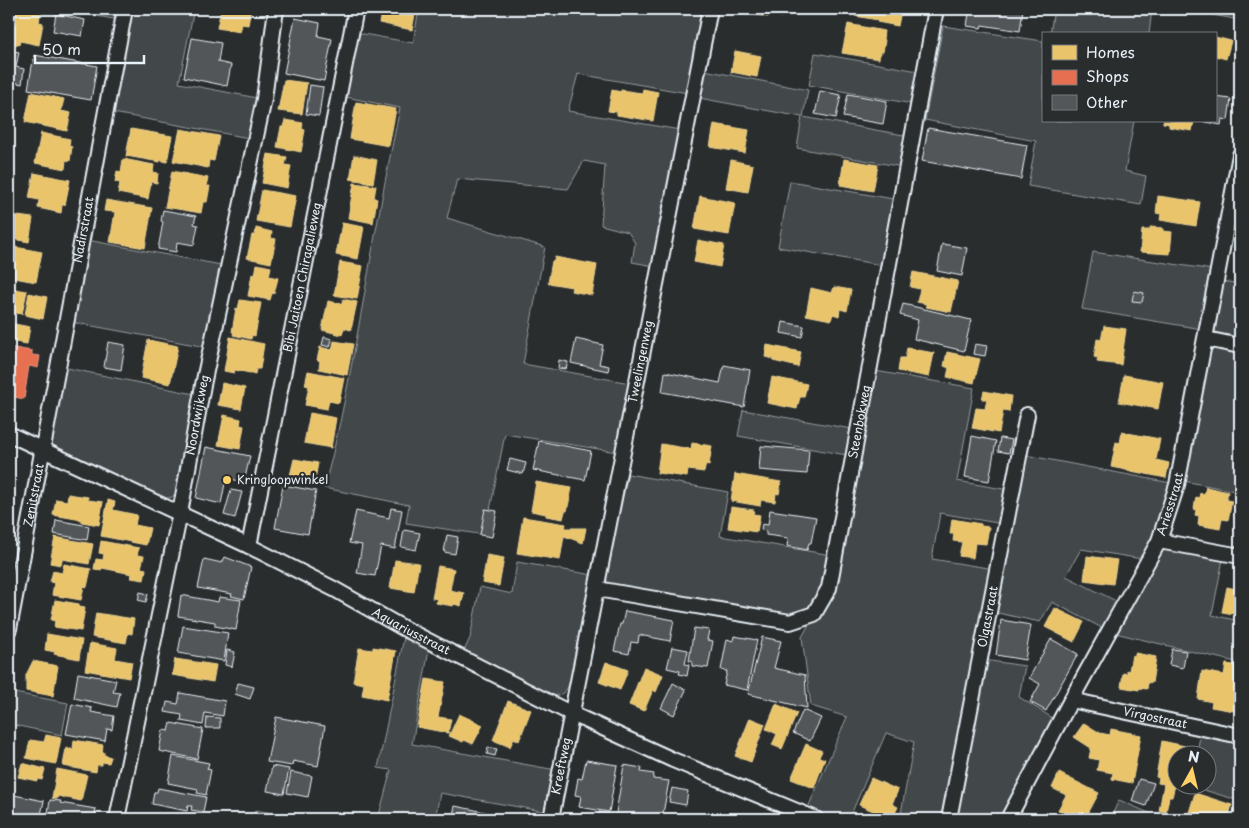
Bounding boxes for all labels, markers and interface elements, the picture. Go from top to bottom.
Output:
scale bar [35,32,144,64]
legend [1042,32,1216,122]
text: 50 m [42,37,81,60]
text: Homes [1086,40,1135,63]
text: Shops [1086,64,1129,87]
text: Other [1086,90,1127,113]
street label: Nadirstraat [68,195,98,264]
street label: Bibi Jaitoen Chiragalieweg [278,201,325,354]
street label: Tweelingenweg [623,319,657,405]
street label: Noordwijkweg [181,373,213,456]
street label: Steenbokweg [843,383,874,460]
street label: Zenitstraat [18,462,48,528]
place label: Kringloopwinkel [237,470,328,488]
street label: Ariesstraat [1151,471,1187,538]
marker: Kringloopwinkel [221,474,233,486]
street label: Olgastraat [972,584,1002,649]
street label: Aquariusstraat [369,602,454,659]
street label: Virgostraat [1122,701,1189,733]
street label: Kreeftweg [546,736,575,796]
text: N [1187,745,1201,768]
north arrow [1166,746,1216,796]

